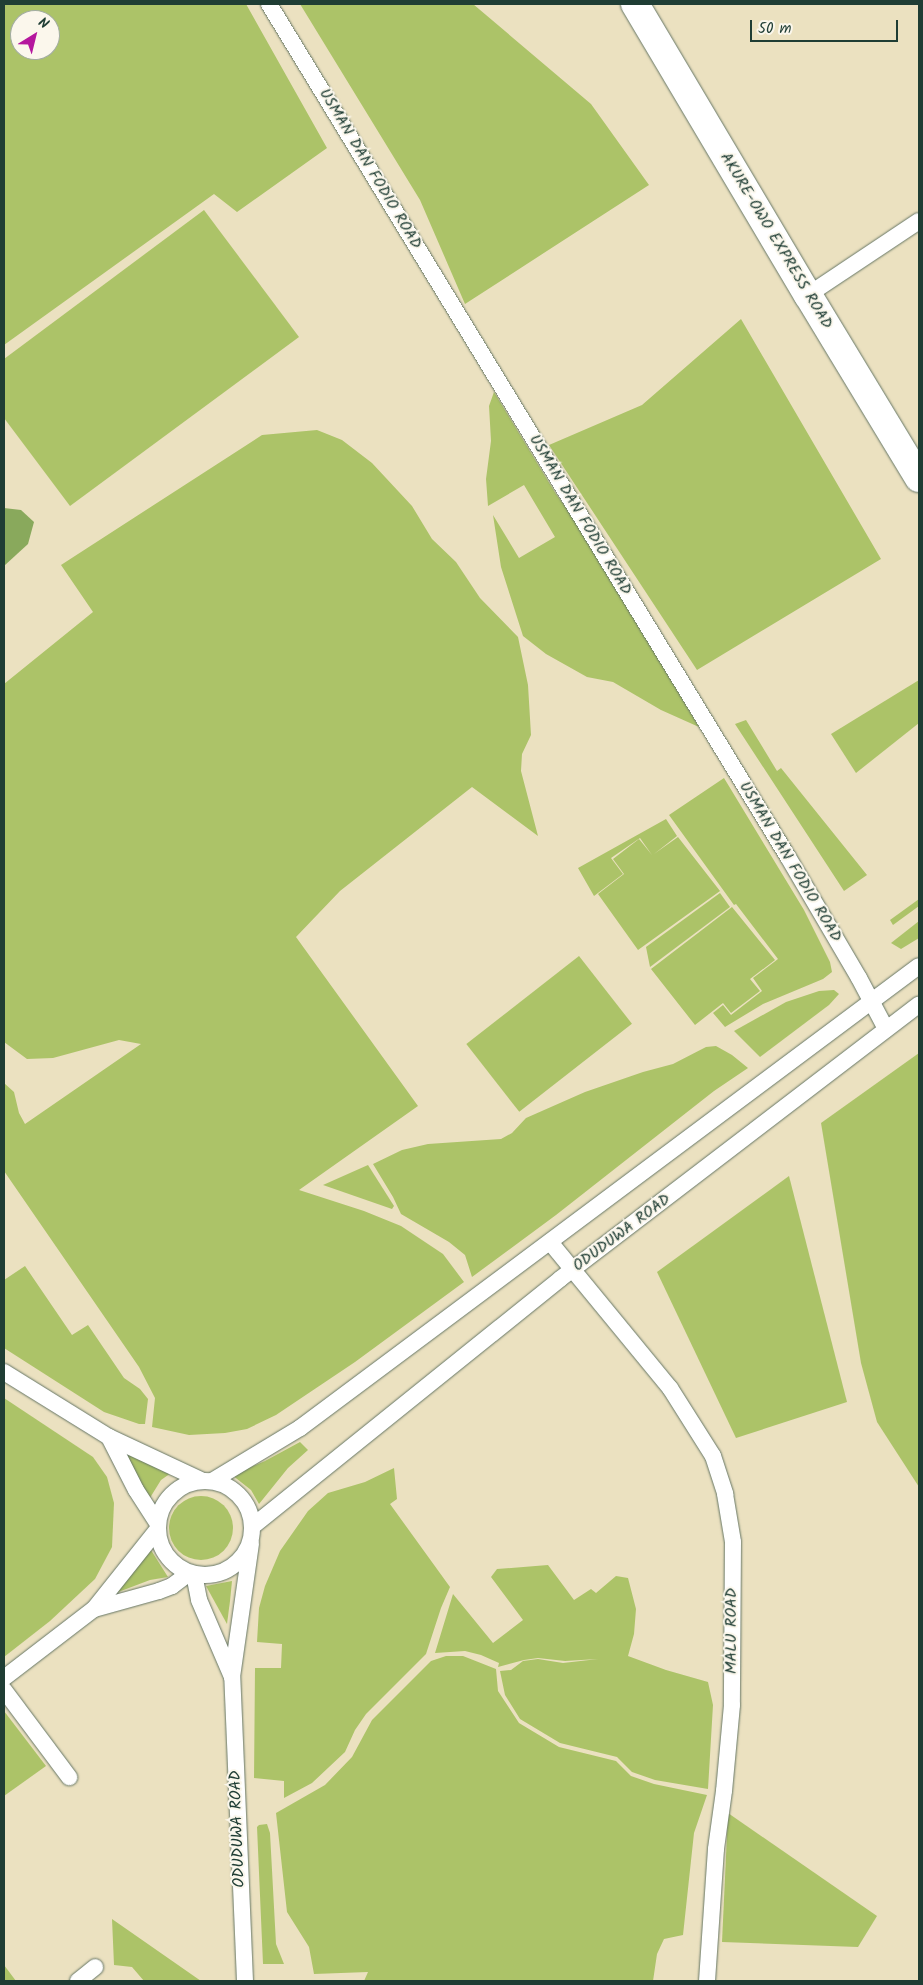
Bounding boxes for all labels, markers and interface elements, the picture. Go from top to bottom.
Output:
north arrow [10,10,60,60]
scale bar [753,10,900,42]
text: N [33,12,53,35]
text: 50 m [758,17,792,41]
street label: USMAN DAN FODIO ROAD [314,85,426,253]
street label: AKURE-OWO EXPRESS ROAD [716,149,836,333]
street label: USMAN DAN FODIO ROAD [524,431,636,599]
street label: USMAN DAN FODIO ROAD [734,778,846,946]
street label: ODUDUWA ROAD [569,1190,675,1276]
street label: MALU ROAD [722,1588,742,1674]
street label: ODUDUWA ROAD [226,1770,250,1888]

